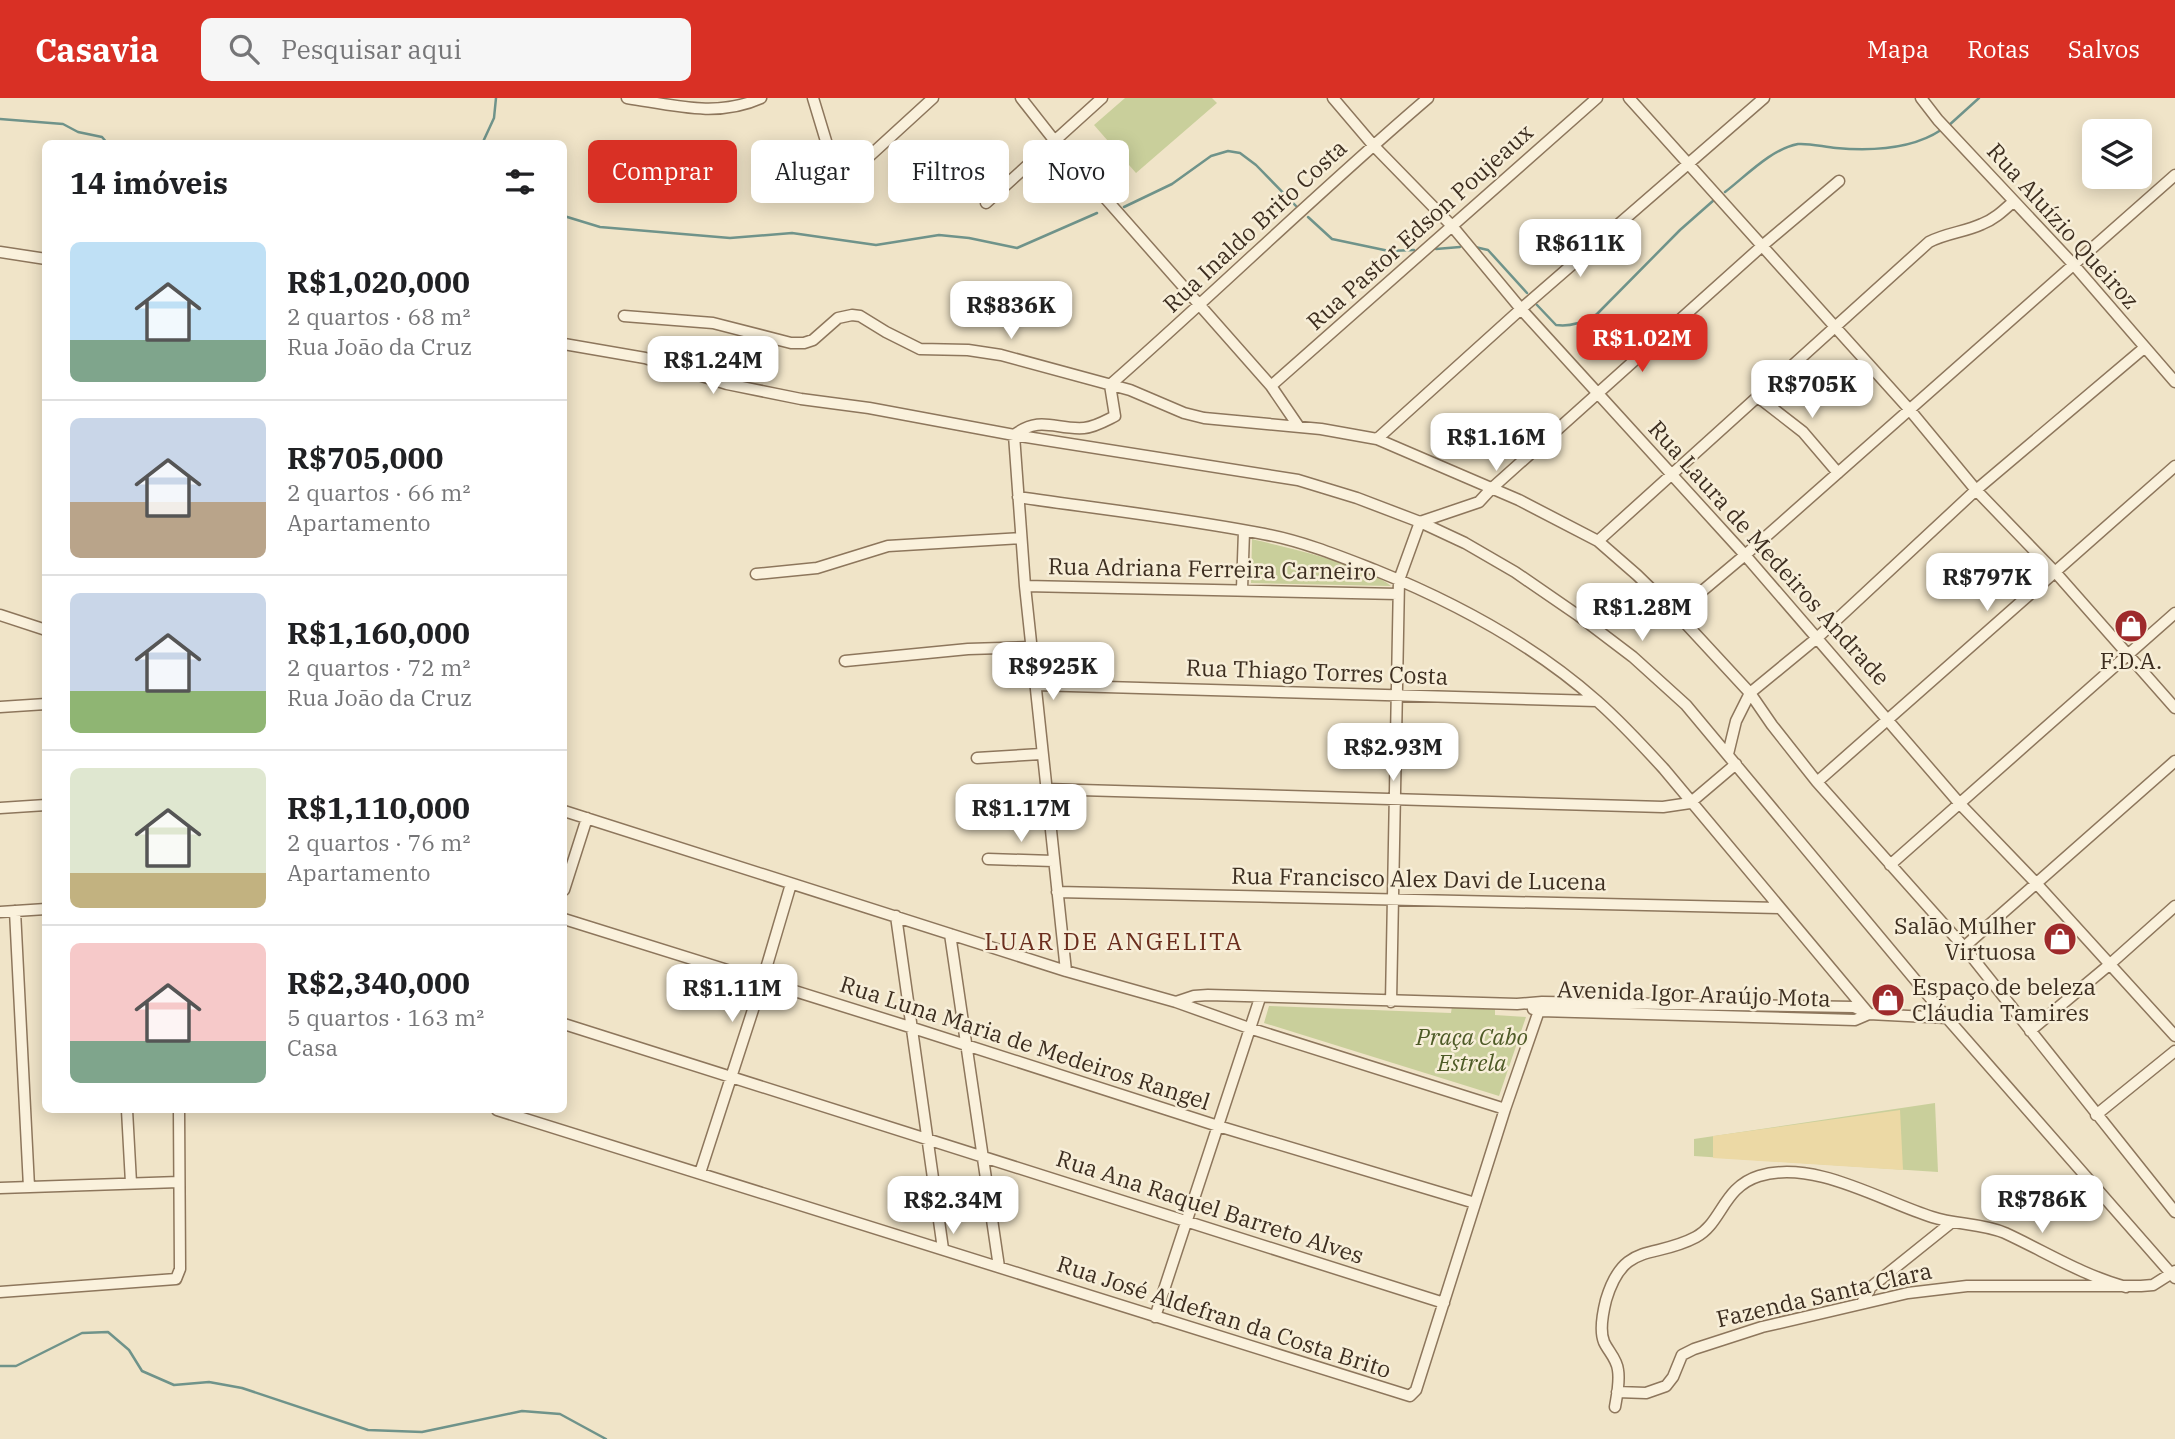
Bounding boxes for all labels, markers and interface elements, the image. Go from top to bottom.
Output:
search box [201,18,691,81]
text: Casavia [35,28,159,71]
icon: search [225,30,263,68]
text: Pesquisar aqui [281,32,462,66]
text: Mapa [1867,33,1929,65]
text: Rotas [1967,33,2030,65]
text: Salvos [2068,33,2140,65]
street label: Rua Pastor Edson Poujeaux [1300,116,1539,336]
map controls [2082,119,2152,189]
button: layers [2082,119,2152,189]
street label: Rua Inaldo Brito Costa [1156,132,1353,318]
street label: Rua Aluízio Queiroz [1981,136,2146,315]
chip: Comprar [588,140,737,203]
chip: Alugar [751,140,874,203]
chip: Filtros [888,140,1009,203]
chip: Novo [1023,140,1129,203]
text: 14 imóveis [70,163,228,202]
icon: filters [501,163,539,201]
pin: R$611K [1523,220,1637,279]
text: R$611K [1535,227,1625,257]
text: R$1,020,000 [287,262,470,301]
icon: home [126,270,210,354]
pin: R$836K [954,282,1068,341]
text: R$836K [966,289,1056,319]
text: 2 quartos · 68 m² [287,301,470,331]
pin: R$1.02M [1577,314,1707,374]
text: R$1.02M [1592,322,1692,352]
text: Rua João da Cruz [287,331,472,361]
pin: R$1.24M [648,336,778,396]
text: R$1.24M [663,344,763,374]
pin: R$705K [1755,360,1869,420]
text: R$705K [1767,368,1857,398]
street label: Rua Laura de Medeiros Andrade [1643,413,1897,691]
pin: R$1.16M [1431,414,1561,473]
text: R$1.16M [1446,421,1546,451]
text: R$705,000 [287,438,443,477]
icon: home [126,446,210,530]
text: 2 quartos · 66 m² [287,477,470,507]
text: Apartamento [287,507,431,537]
street label: Rua Adriana Ferreira Carneiro [1048,550,1376,586]
pin: R$797K [1930,554,2044,613]
text: R$797K [1942,561,2032,591]
pin: R$1.28M [1577,584,1707,643]
text: R$1.28M [1592,591,1692,621]
shop icon: F.D.A. [2112,607,2150,645]
text: R$1,160,000 [287,613,470,652]
icon: home [126,621,210,705]
pin: R$925K [996,642,1110,702]
place label: F.D.A. [2100,645,2162,675]
text: R$925K [1008,650,1098,680]
street label: Rua Thiago Torres Costa [1185,651,1449,691]
text: 2 quartos · 72 m² [287,652,470,682]
text: Rua João da Cruz [287,682,472,712]
pin: R$2.93M [1328,724,1458,783]
text: R$2.93M [1343,731,1443,761]
pin: R$1.17M [956,784,1086,844]
text: R$1,110,000 [287,788,470,827]
text: R$1.17M [971,792,1071,822]
icon: home [126,796,210,880]
text: 2 quartos · 76 m² [287,827,470,857]
text: Apartamento [287,857,431,887]
street label: Rua Francisco Alex Davi de Lucena [1231,860,1607,896]
place label: Salão Mulher Virtuosa [1894,910,2036,966]
shop icon: Salão Mulher Virtuosa [2041,920,2079,958]
district label: LUAR DE ANGELITA [984,925,1244,957]
text: R$2,340,000 [287,963,470,1002]
pin: R$1.11M [667,964,797,1024]
street label: Rua Luna Maria de Medeiros Rangel [836,968,1214,1116]
icon: home [126,971,210,1055]
place label: Espaço de beleza Cláudia Tamires [1912,971,2096,1027]
text: R$1.11M [682,972,782,1002]
street label: Avenida Igor Araújo Mota [1557,973,1831,1013]
shop icon: Espaço de beleza Cláudia Tamires [1869,981,1907,1019]
text: 5 quartos · 163 m² [287,1002,484,1032]
park label: Praça Cabo Estrela [1415,1021,1528,1077]
text: Casa [287,1032,338,1062]
street label: Rua Ana Raquel Barreto Alves [1053,1142,1368,1270]
pin: R$2.34M [888,1176,1018,1236]
pin: R$786K [1985,1176,2099,1235]
text: R$786K [1997,1183,2087,1213]
text: R$2.34M [903,1184,1003,1214]
street label: Rua José Aldefran da Costa Brito [1053,1248,1395,1384]
street label: Fazenda Santa Clara [1713,1255,1934,1333]

